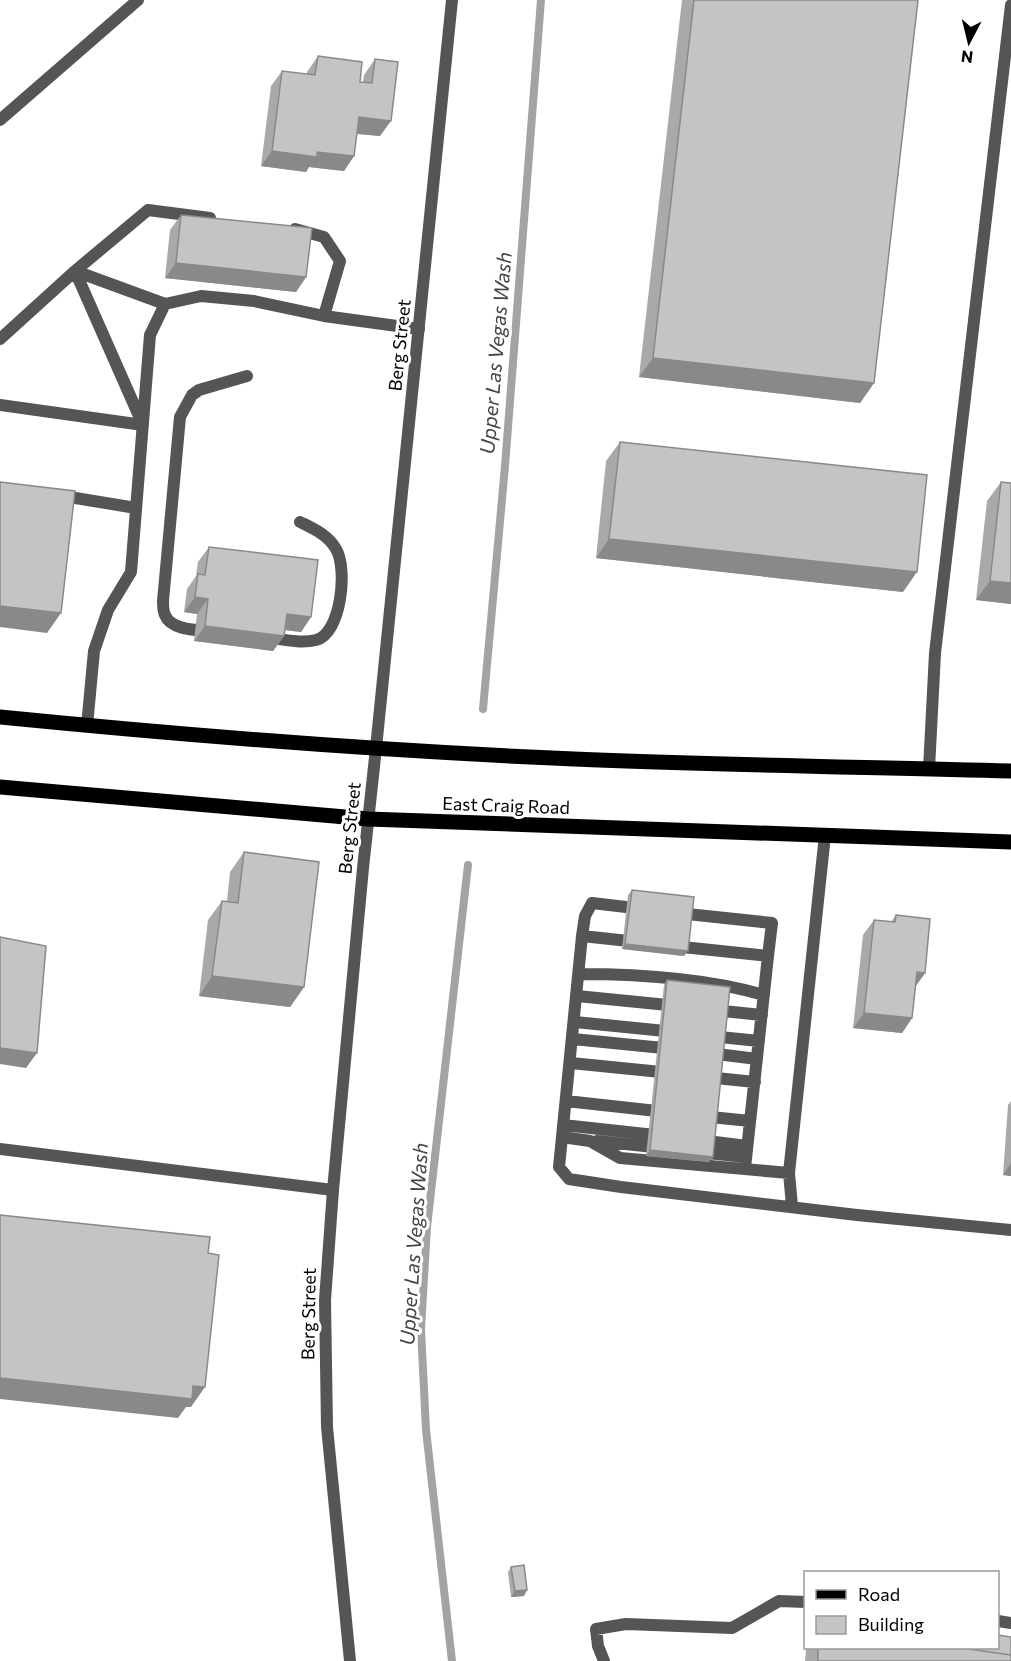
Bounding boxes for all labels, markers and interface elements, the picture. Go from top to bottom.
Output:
north arrow [939,12,999,72]
text: N [960,47,974,68]
water label: Upper Las Vegas Wash [474,251,516,455]
street label: Berg Street [383,298,415,392]
street label: Berg Street [333,781,365,875]
street label: East Craig Road [442,792,570,818]
water label: Upper Las Vegas Wash [394,1142,432,1346]
street label: Berg Street [296,1268,320,1360]
legend [804,1571,999,1649]
text: Road [858,1583,900,1605]
text: Building [858,1613,924,1635]

